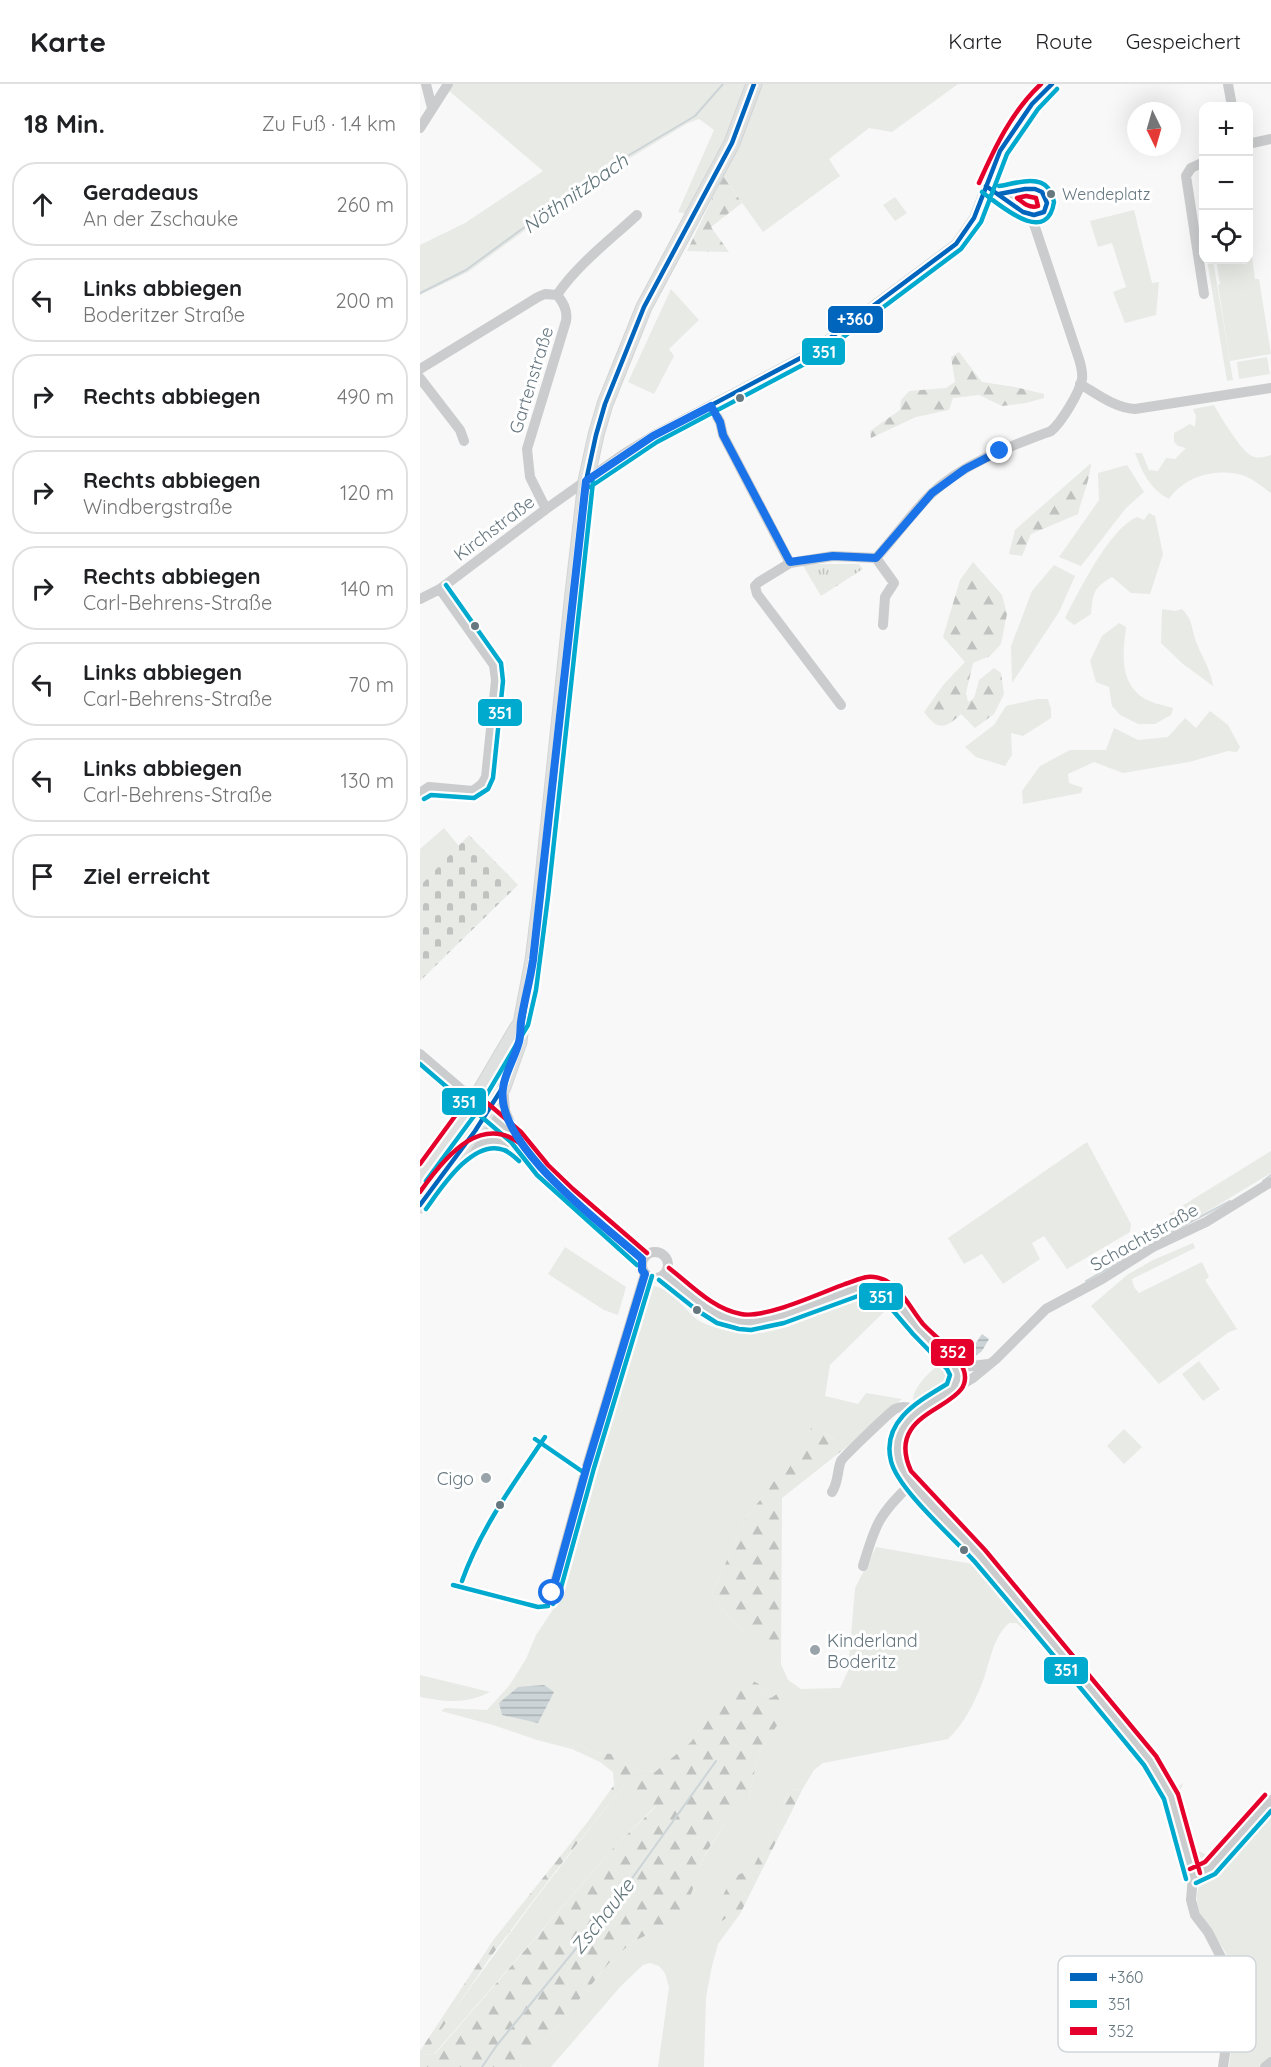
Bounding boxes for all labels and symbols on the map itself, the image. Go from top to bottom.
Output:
north arrow [1127,102,1181,156]
water label: Nöthnitzbach [517,147,633,239]
place label: Wendeplatz [1062,184,1150,204]
marker: Wendeplatz [1045,188,1057,200]
line badge: +360 [827,305,884,334]
text: +360 [837,309,873,329]
street label: Gartenstraße [504,324,558,436]
line badge: 351 [801,337,846,366]
text: 351 [812,342,836,362]
unlabelled marker [734,392,746,404]
route end [986,437,1012,463]
street label: Kirchstraße [449,490,539,566]
unlabelled marker [469,620,481,632]
line badge: 351 [477,698,523,727]
text: 351 [488,703,512,723]
line badge: 351 [441,1087,487,1116]
text: 351 [452,1092,476,1112]
street label: Schachtstraße [1086,1198,1202,1276]
line badge: 351 [858,1282,904,1311]
text: 351 [869,1287,893,1307]
unlabelled marker [691,1304,703,1316]
line badge: 352 [930,1338,975,1367]
text: 352 [940,1342,966,1362]
place label: Cigo [437,1467,474,1490]
marker: Cigo [479,1471,493,1485]
unlabelled marker [494,1499,506,1511]
unlabelled marker [958,1544,970,1556]
route start [538,1579,564,1605]
place label: Kinderland Boderitz [827,1629,918,1673]
marker: Kinderland Boderitz [808,1643,822,1657]
line badge: 351 [1043,1656,1089,1685]
text: 351 [1054,1660,1078,1680]
water label: Zschauke [565,1873,640,1959]
legend [1058,1956,1256,2052]
text: +360 [1108,1967,1144,1987]
text: 351 [1108,1994,1131,2014]
text: 352 [1108,2021,1134,2041]

